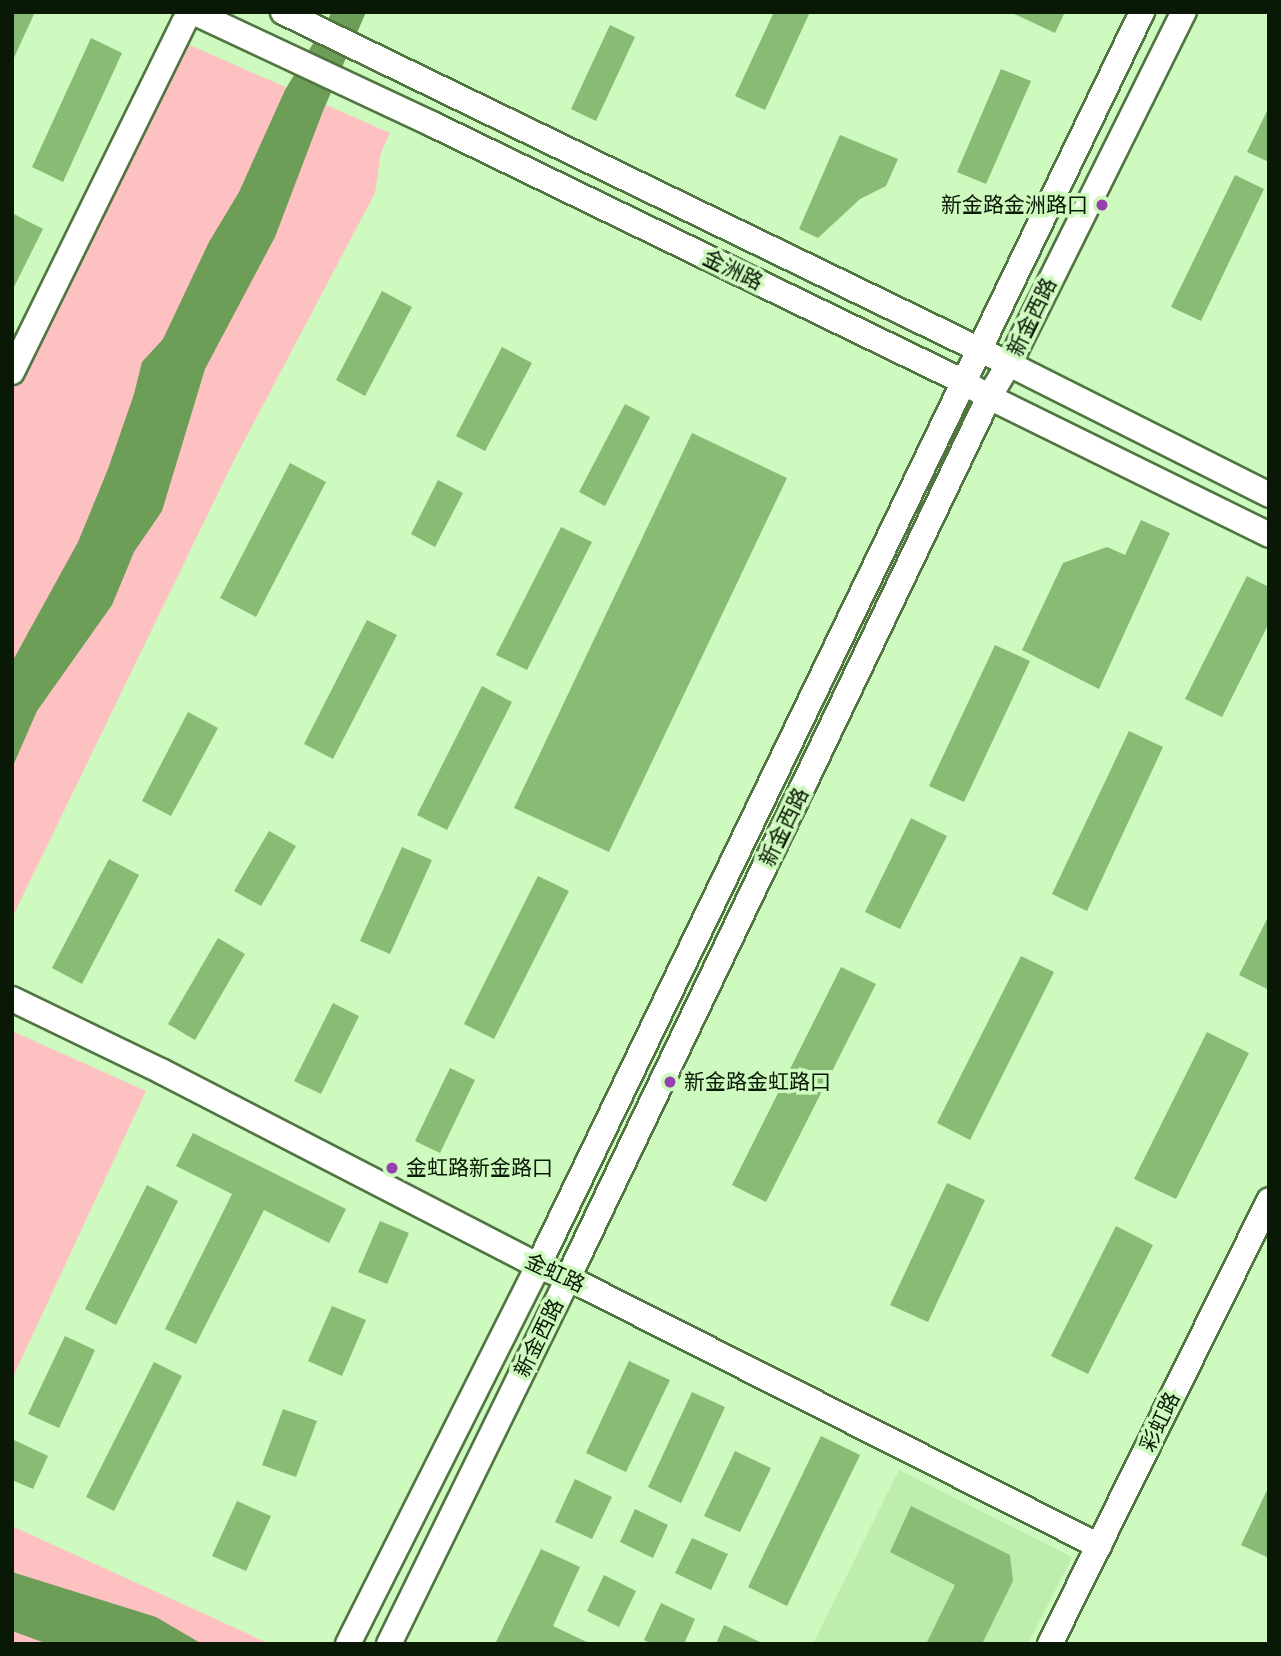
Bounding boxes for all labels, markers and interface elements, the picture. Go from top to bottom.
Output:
place label: 新金路金洲路口 [941,192,1088,218]
marker: 新金路金洲路口 [1094,197,1110,213]
street label: 金洲路 [699,245,767,295]
street label: 新金西路 [1002,274,1062,360]
street label: 新金西路 [754,784,814,870]
place label: 新金路金虹路口 [684,1069,831,1095]
marker: 新金路金虹路口 [662,1074,678,1090]
place label: 金虹路新金路口 [406,1155,553,1181]
marker: 金虹路新金路口 [384,1160,400,1176]
street label: 金虹路 [521,1248,589,1298]
street label: 新金西路 [509,1295,569,1381]
street label: 彩虹路 [1135,1388,1185,1456]

